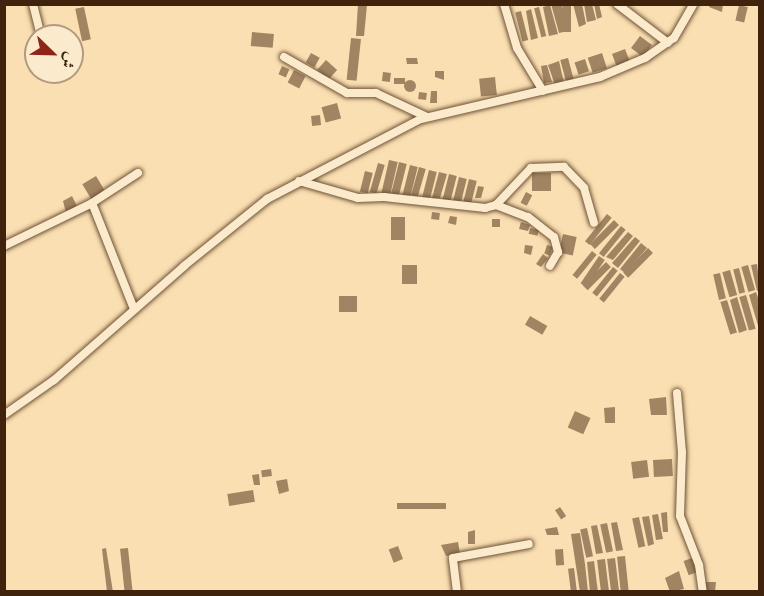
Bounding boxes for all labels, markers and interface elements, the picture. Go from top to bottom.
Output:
north arrow [24,24,84,84]
text: ش [56,49,82,72]

